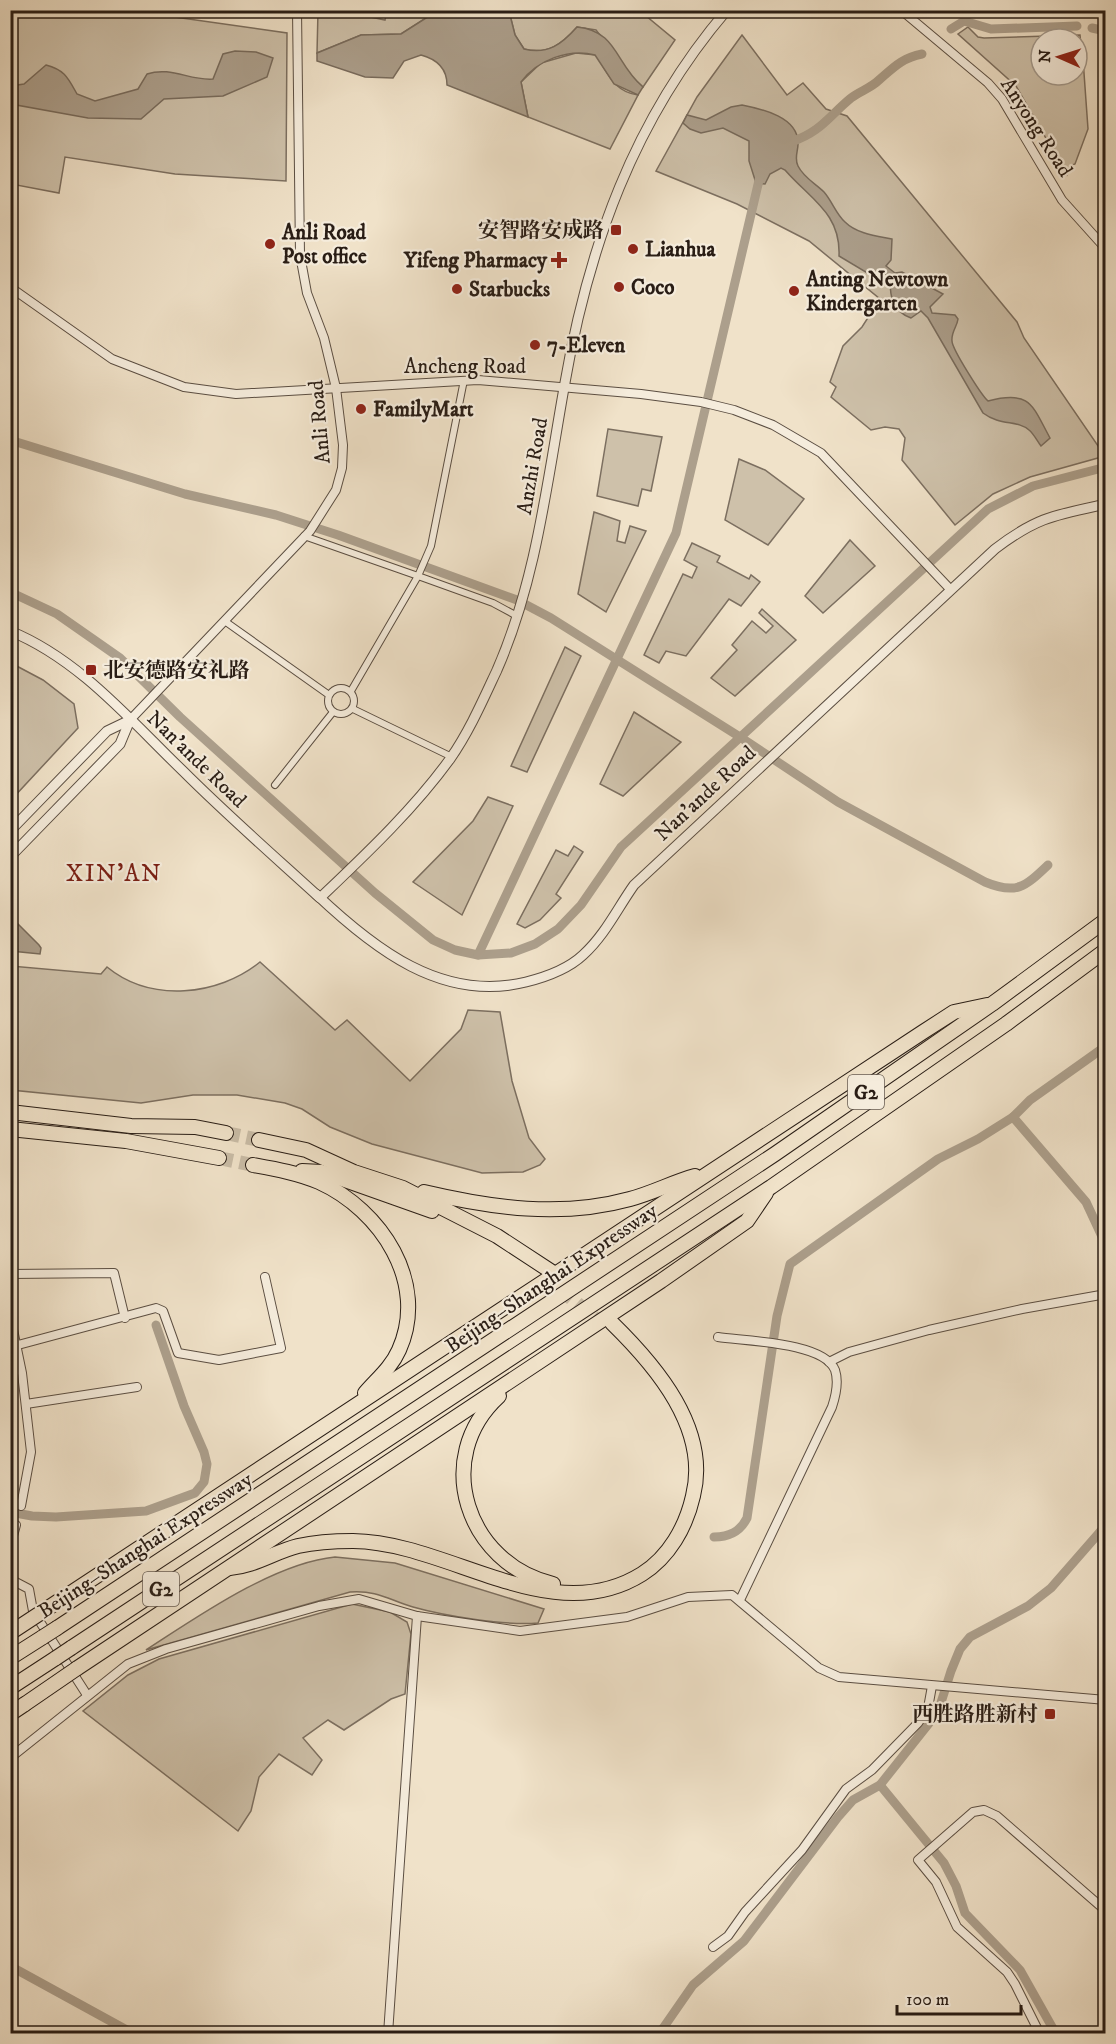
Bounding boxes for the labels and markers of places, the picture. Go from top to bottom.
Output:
place label: 安智路安成路 [478,218,604,244]
place label: Anli Road Post office [281,220,367,270]
marker: 安智路安成路 [609,223,623,237]
marker: Anli Road Post office [263,237,277,251]
place label: Lianhua [645,237,716,263]
marker: Lianhua [626,242,640,256]
place label: Yifeng Pharmacy [403,248,548,274]
marker: Yifeng Pharmacy [552,253,566,267]
place label: Anting Newtown Kindergarten [805,267,949,317]
place label: Coco [631,275,674,301]
place label: Starbucks [469,277,550,303]
marker: Coco [612,280,626,294]
marker: Starbucks [450,282,464,296]
marker: Anting Newtown Kindergarten [787,284,801,298]
place label: 7-Eleven [547,333,626,359]
marker: 7-Eleven [528,338,542,352]
place label: FamilyMart [373,397,474,423]
marker: FamilyMart [354,402,368,416]
place label: 北安德路安礼路 [103,658,250,684]
marker: 北安德路安礼路 [84,663,98,677]
place label: 西胜路胜新村 [912,1702,1038,1728]
marker: 西胜路胜新村 [1043,1707,1057,1721]

